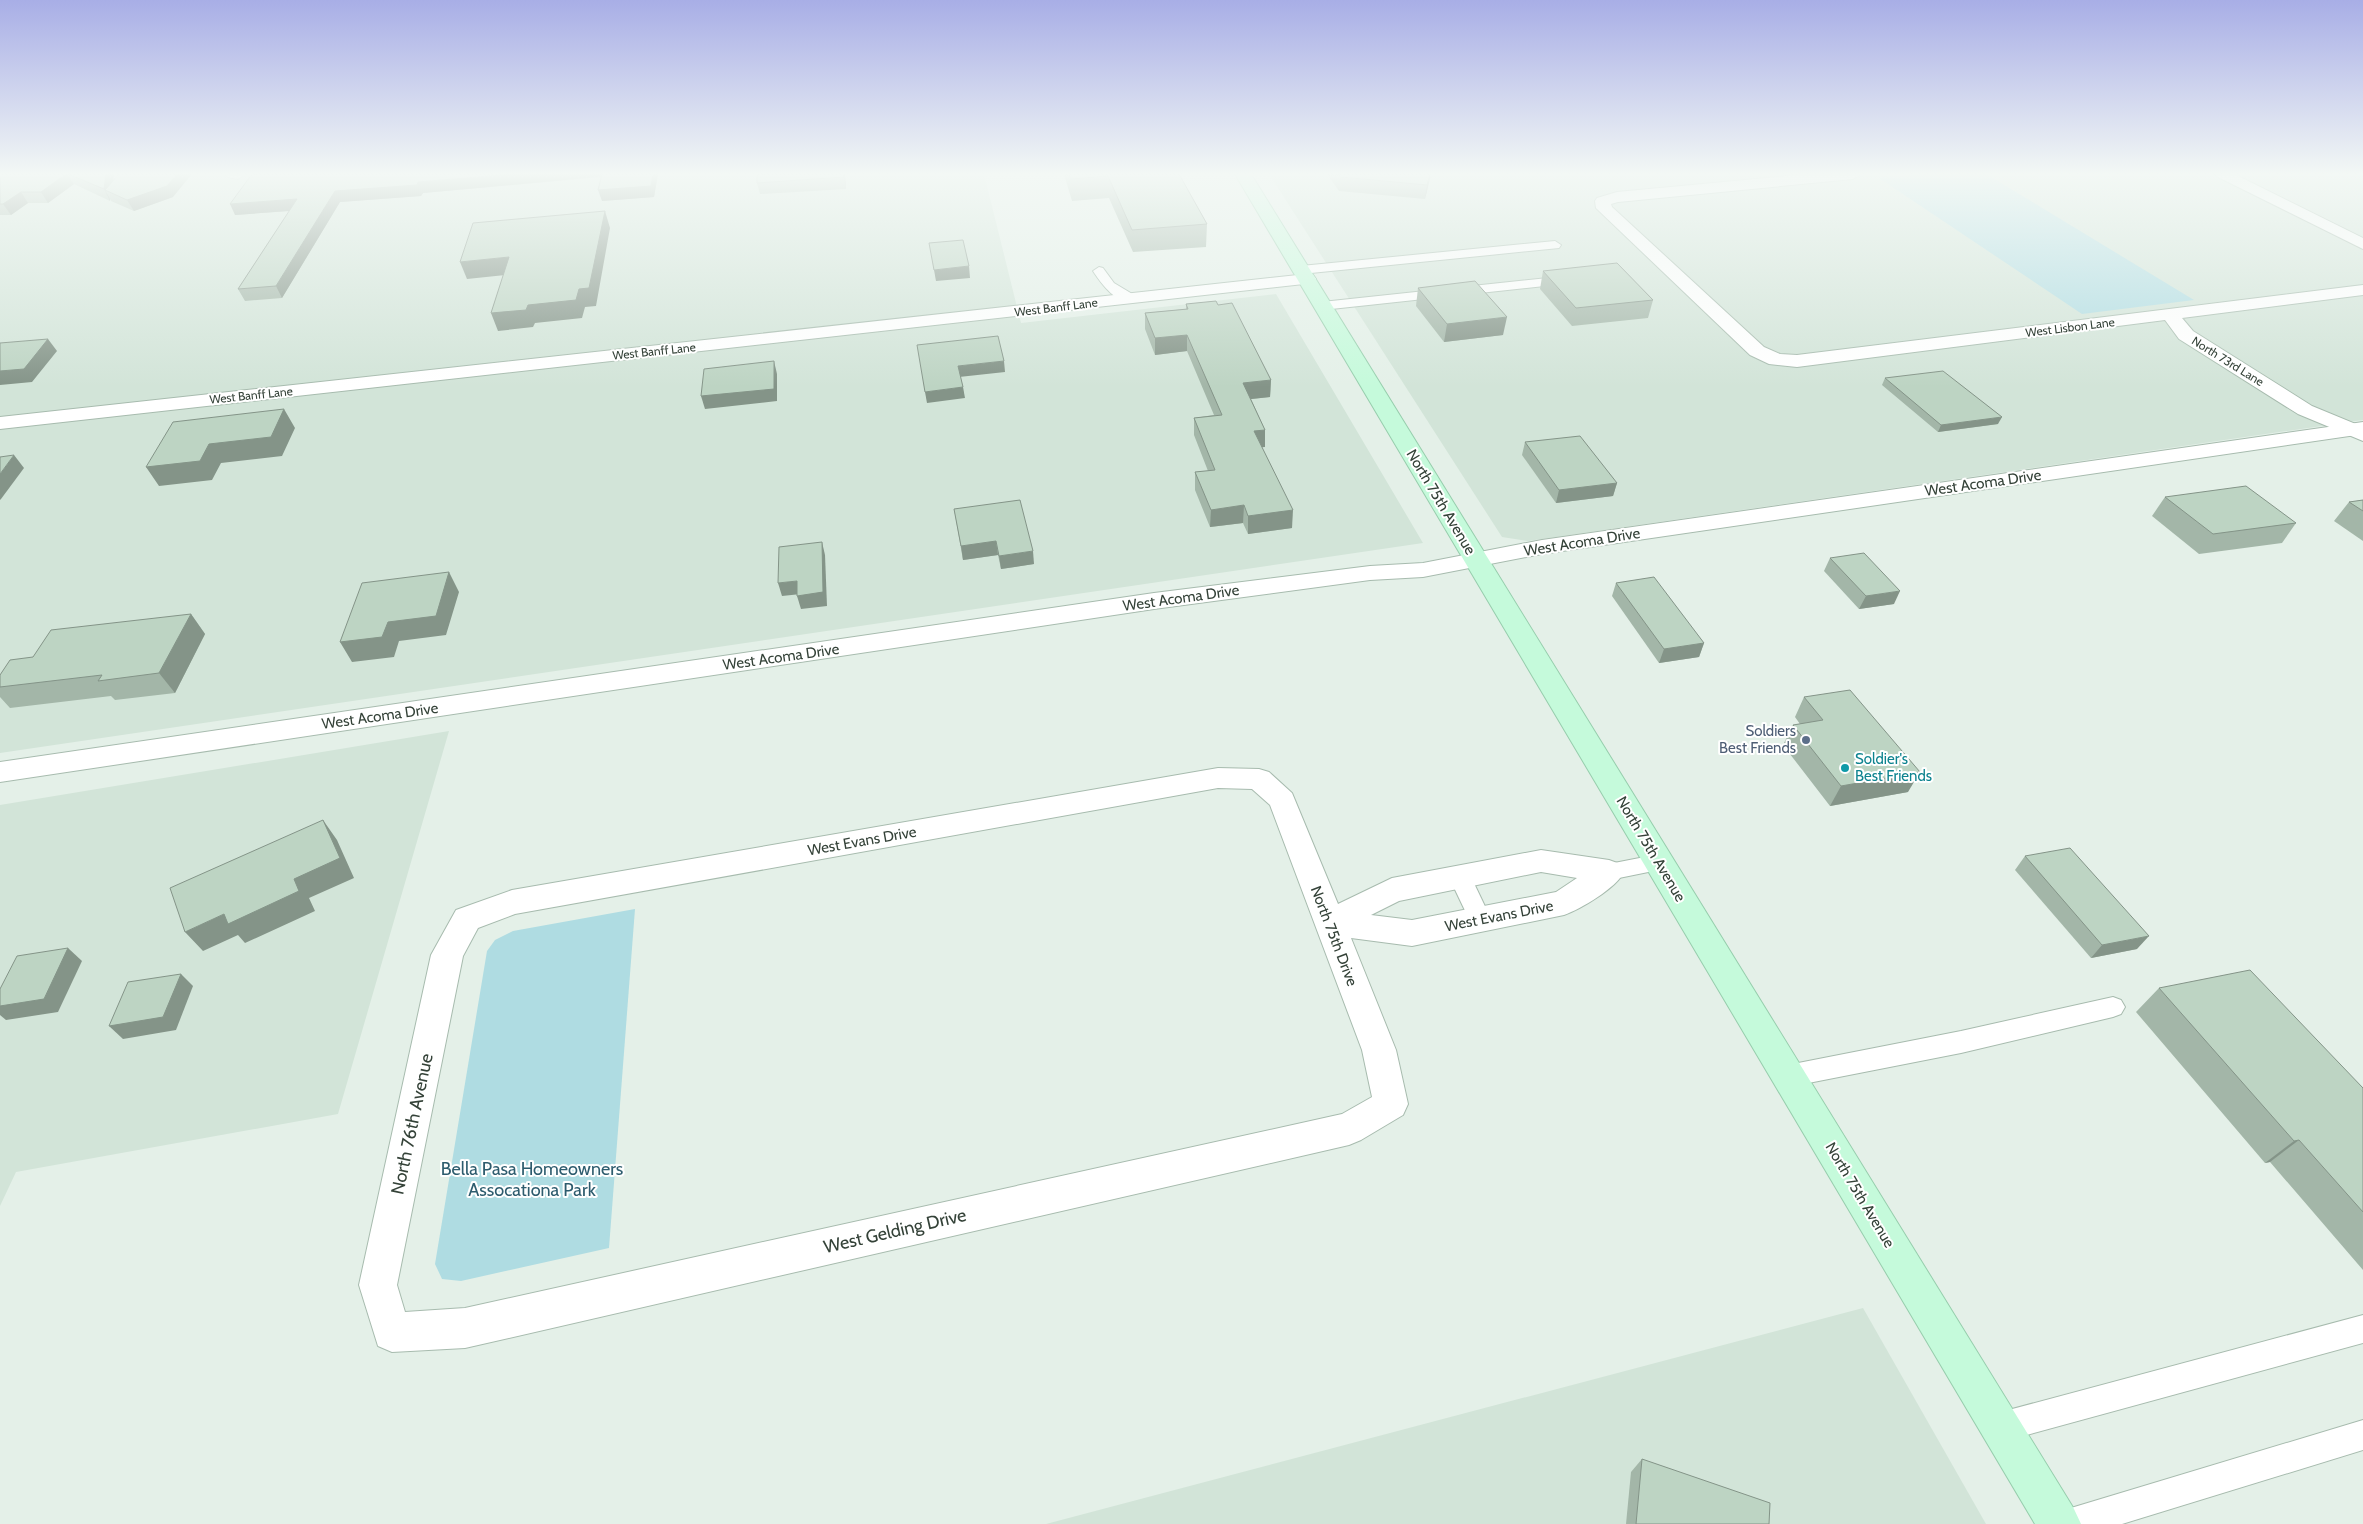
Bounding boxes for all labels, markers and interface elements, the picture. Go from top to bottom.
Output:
street label: West Banff Lane [1014,294,1098,320]
street label: West Lisbon Lane [2025,314,2115,340]
street label: North 73rd Lane [2189,333,2267,389]
street label: West Banff Lane [612,339,696,363]
street label: West Banff Lane [209,383,293,407]
street label: North 75th Avenue [1402,446,1480,558]
street label: West Acoma Drive [1924,466,2043,500]
street label: West Acoma Drive [1523,524,1642,560]
street label: West Acoma Drive [1122,581,1241,615]
street label: West Acoma Drive [722,640,841,674]
street label: West Acoma Drive [321,699,440,733]
place label: Soldiers Best Friends [1719,722,1796,757]
marker: Soldiers Best Friends [1800,734,1812,746]
place label: Soldier's Best Friends [1855,750,1932,785]
marker: Soldier's Best Friends [1839,762,1851,774]
street label: North 75th Avenue [1612,793,1690,905]
street label: West Evans Drive [806,823,918,859]
street label: North 75th Drive [1307,883,1361,989]
street label: West Evans Drive [1443,897,1555,935]
street label: North 76th Avenue [386,1051,438,1197]
street label: North 75th Avenue [1821,1139,1899,1251]
park label: Bella Pasa Homeowners Assocationa Park [441,1158,623,1201]
street label: West Gelding Drive [822,1204,968,1258]

